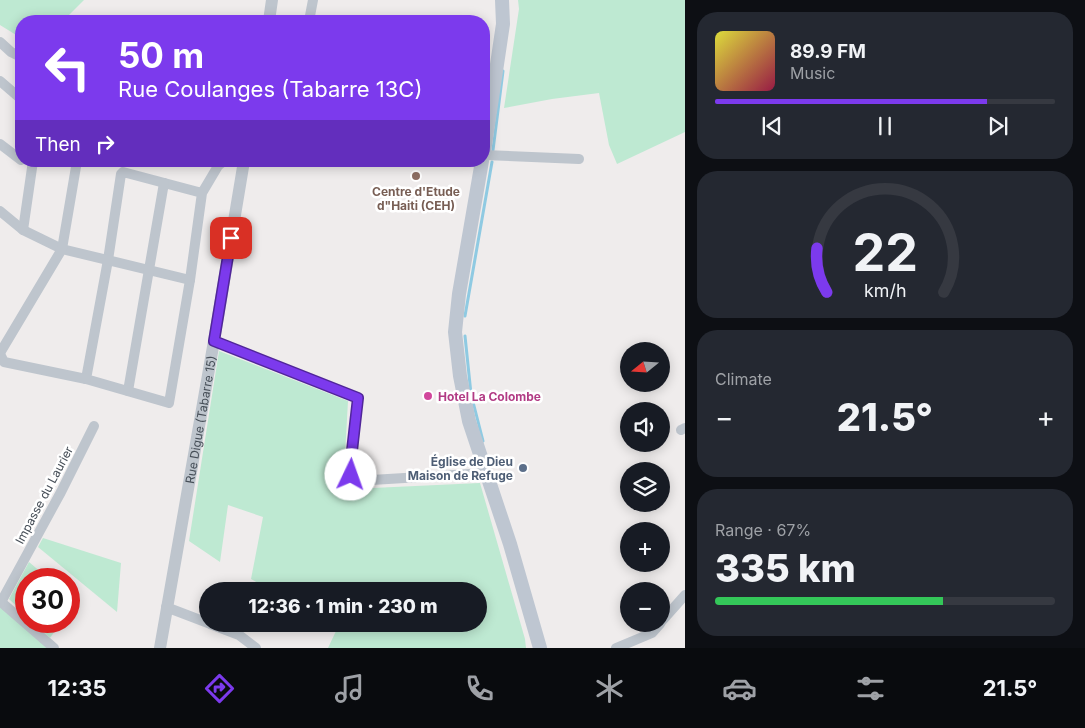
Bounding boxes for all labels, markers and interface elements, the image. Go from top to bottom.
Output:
text: 50 m [118,34,204,76]
icon: left [35,35,100,100]
text: 89.9 FM [790,40,866,63]
text: Music [790,63,835,83]
text: Rue Coulanges (Tabarre 13C) [118,76,422,102]
icon: previous [758,112,786,140]
icon: pause [871,112,899,140]
icon: next [984,112,1012,140]
icon: right [91,130,119,158]
text: Then [35,133,81,156]
marker: Centre d'Etude d"Haiti (CEH) [410,170,422,182]
place label: Centre d'Etude d"Haiti (CEH) [372,184,460,213]
pin [210,217,252,259]
text: 22 [852,221,918,284]
icon: arrive [217,224,245,252]
text: km/h [864,280,906,301]
north arrow [620,342,670,392]
map controls [620,342,670,632]
street label: Rue Digue (Tabarre 15) [182,354,219,485]
text: Climate [715,369,772,389]
place label: Hotel La Colombe [438,389,541,404]
marker: Hotel La Colombe [422,390,434,402]
text: 21.5° [837,394,933,440]
text: − [715,400,734,434]
text: + [1036,400,1055,434]
button: sound [620,402,670,452]
street label: Impasse du Laurier [12,443,76,546]
position arrow [324,448,376,500]
place label: Église de Dieu Maison de Refuge [408,454,513,483]
marker: Église de Dieu Maison de Refuge [517,462,529,474]
button: layers [620,462,670,512]
text: Range · 67% [715,520,811,540]
button: + [620,522,670,572]
text: 335 km [715,545,856,591]
speed limit sign: 30 [15,568,80,633]
button: − [620,582,670,632]
text: 12:36 · 1 min · 230 m [248,595,438,618]
icon: directions [202,671,237,706]
icon: music [332,671,367,706]
icon: phone [462,671,497,706]
icon: climate [592,671,627,706]
icon: car [722,671,757,706]
icon: filters [853,671,888,706]
text: 12:35 [48,675,107,701]
text: 21.5° [983,675,1037,701]

